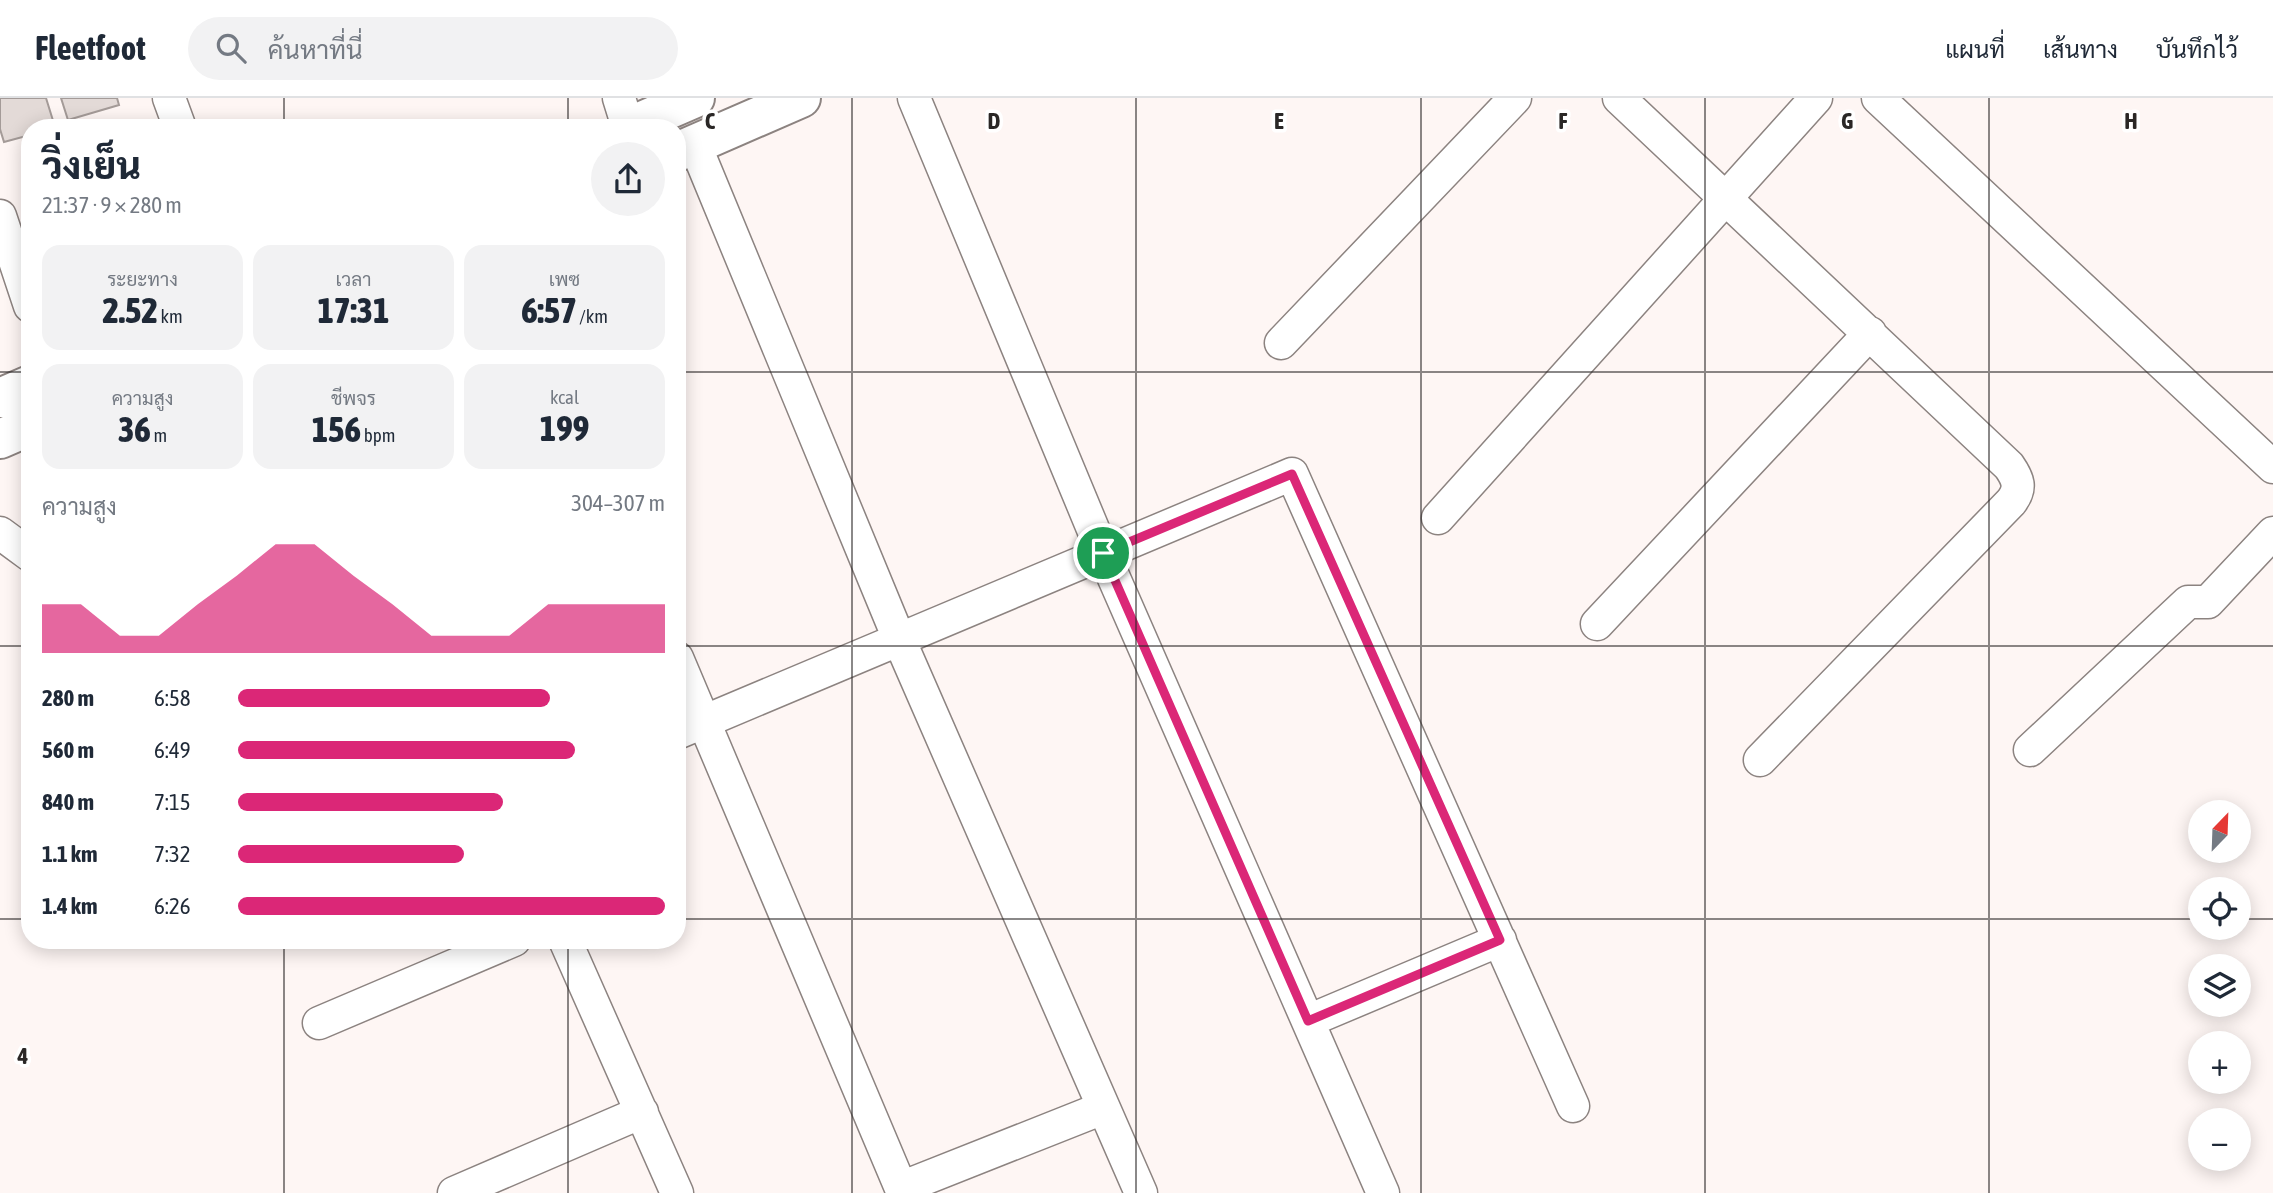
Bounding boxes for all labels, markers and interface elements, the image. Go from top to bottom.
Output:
search box [188,17,678,80]
text: Fleetfoot [35,29,146,67]
icon: search [212,29,250,67]
text: ค้นหาที่นี่ [268,35,363,65]
text: แผนที่ [1945,36,2005,63]
text: เส้นทาง [2043,36,2118,63]
text: บันทึกไว้ [2156,36,2238,63]
text: C [705,108,716,134]
text: D [988,108,1001,134]
text: E [1274,108,1284,134]
text: F [1558,108,1568,134]
text: G [1841,108,1853,134]
text: H [2124,108,2138,134]
button: share [591,142,665,216]
text: วิ่งเย็น [42,144,141,187]
text: 21:37 · 9 × 280 m [42,192,182,218]
text: ระยะทาง [107,268,178,290]
text: เวลา [336,268,371,290]
text: เพซ [549,268,580,290]
text: 2.52 [102,290,158,330]
text: 17:31 [317,290,390,330]
text: 6:57 [521,290,577,330]
text: km [158,305,183,327]
text: /km [577,305,608,327]
text: kcal [550,386,579,408]
text: ความสูง [112,387,173,409]
text: ชีพจร [331,387,376,409]
text: 199 [540,408,589,448]
text: 36 [118,409,151,449]
text: 156 [312,409,361,449]
text: m [151,424,167,446]
text: bpm [361,424,395,446]
text: 304–307 m [571,490,665,516]
text: ความสูง [42,494,117,520]
pin [1073,523,1133,583]
icon: arrive [1084,534,1122,572]
text: 280 m [42,685,94,711]
text: 6:58 [154,685,191,711]
text: 560 m [42,737,94,763]
text: 6:49 [154,737,191,763]
text: 840 m [42,789,94,815]
text: 7:15 [154,789,191,815]
north arrow [2188,800,2250,863]
map controls [2188,800,2251,1171]
text: 1.1 km [42,841,98,867]
text: 7:32 [154,841,191,867]
button: locate [2188,877,2251,940]
text: 1.4 km [42,893,98,919]
text: 6:26 [154,893,191,919]
button: layers [2188,954,2251,1017]
button: + [2188,1031,2251,1094]
text: 4 [17,1043,29,1069]
button: − [2188,1108,2251,1171]

